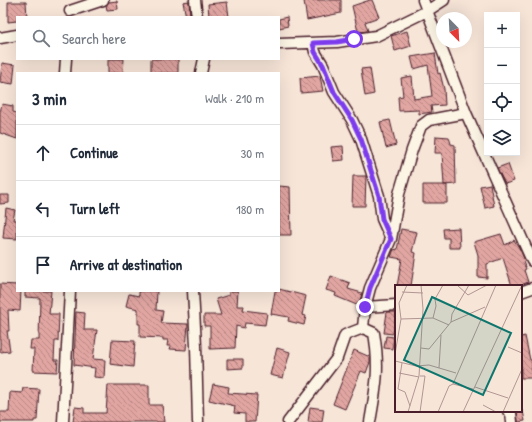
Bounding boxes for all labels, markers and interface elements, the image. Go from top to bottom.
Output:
north arrow [436,12,472,48]
map controls [484,12,520,156]
button: + [484,12,520,48]
search box [16,16,280,60]
icon: search [30,27,52,49]
text: Search here [62,28,126,49]
route start [345,30,363,48]
button: − [484,48,520,84]
button: locate [484,84,520,120]
text: 3 min [32,87,67,110]
text: Walk · 210 m [205,89,264,107]
button: layers [484,120,520,156]
icon: ahead [32,142,54,164]
text: Continue [70,142,118,163]
text: 30 m [241,144,264,162]
icon: left [32,198,54,220]
text: Turn left [70,198,120,219]
text: 180 m [236,200,264,218]
icon: arrive [32,254,54,276]
text: Arrive at destination [70,254,182,275]
inset map [395,285,522,412]
route end [356,298,374,316]

